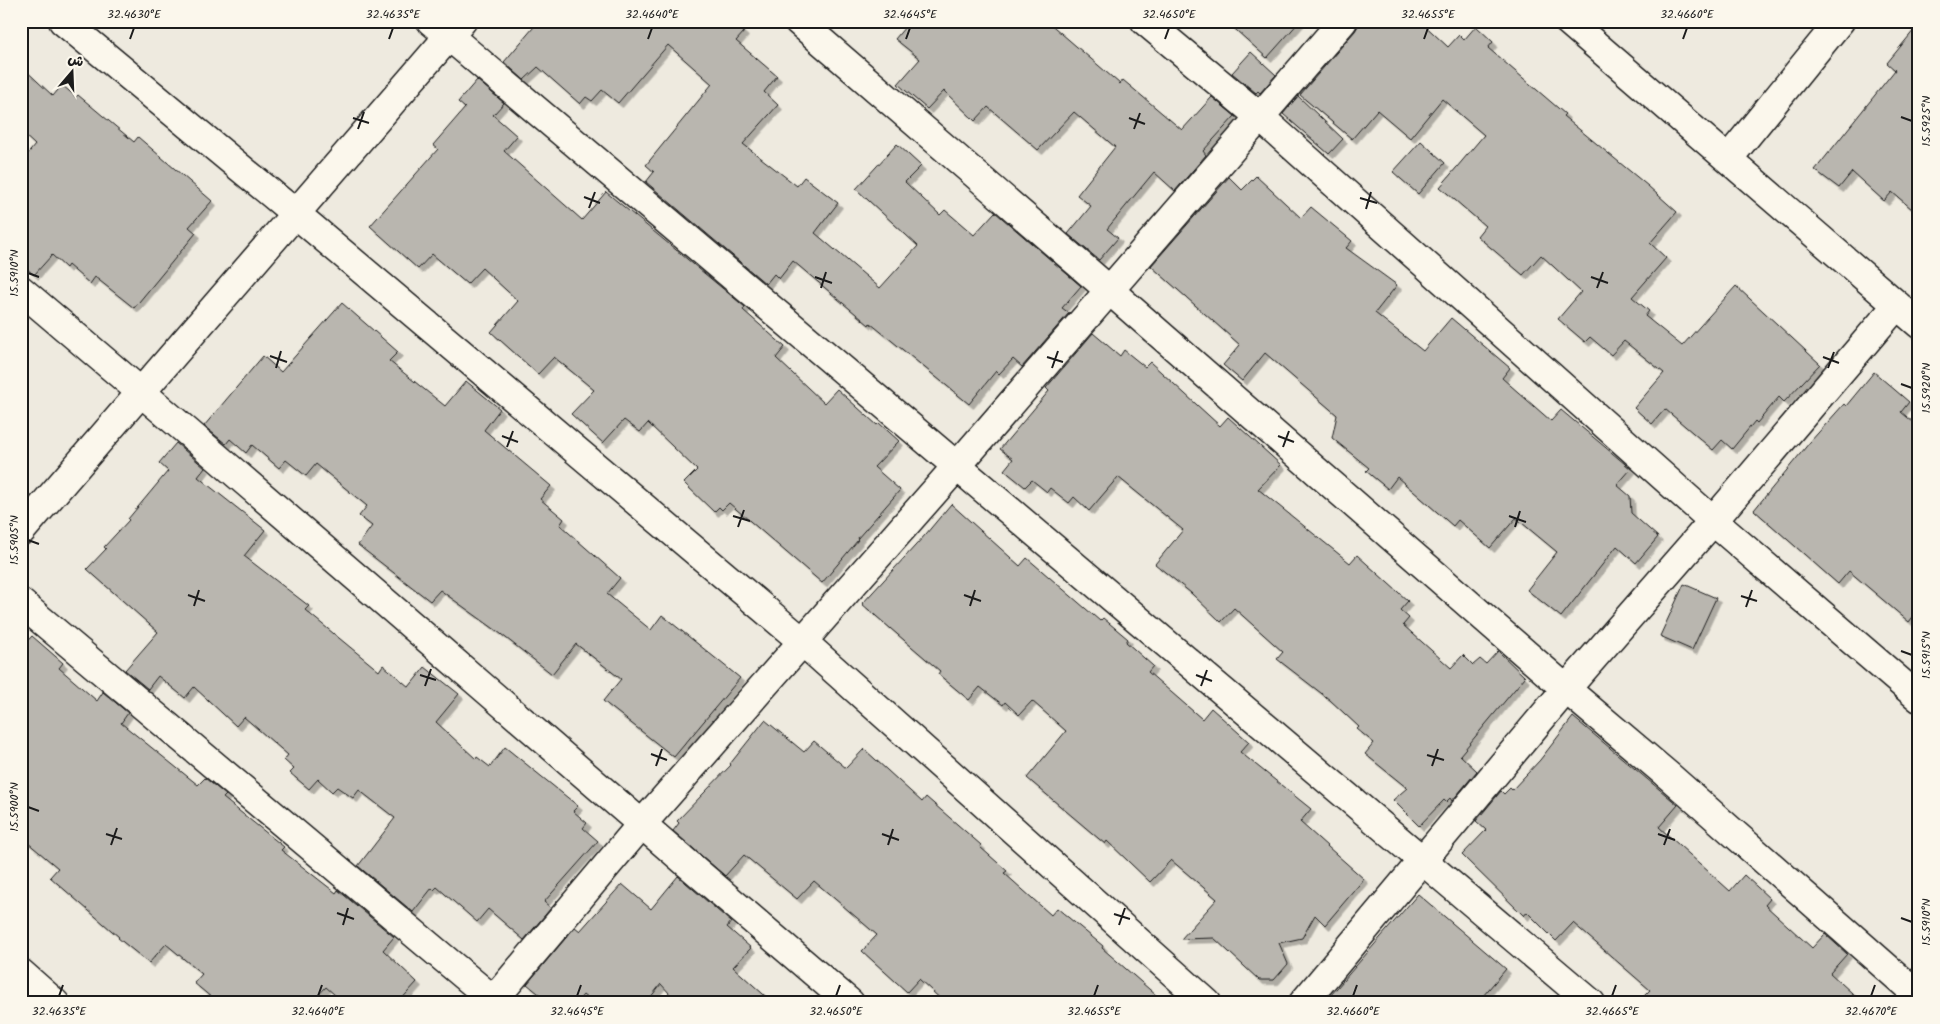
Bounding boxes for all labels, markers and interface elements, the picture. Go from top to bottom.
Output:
text: 32.4630°E [107,5,162,24]
text: 32.4635°E [366,5,421,24]
text: 32.4640°E [625,5,680,24]
text: 32.4645°E [883,5,938,24]
text: 32.4650°E [1142,5,1197,24]
text: 32.4655°E [1401,5,1456,24]
text: 32.4660°E [1660,5,1715,24]
north arrow [48,48,98,98]
text: ش [65,48,87,74]
text: 15.5925°N [1917,96,1936,146]
text: 15.5910°N [5,249,24,297]
text: 15.5920°N [1917,363,1936,413]
text: 15.5905°N [5,515,24,565]
text: 15.5915°N [1917,631,1936,679]
text: 15.5900°N [5,782,24,832]
text: 15.5910°N [1917,898,1936,946]
text: 32.4635°E [32,1002,87,1021]
text: 32.4640°E [291,1002,346,1021]
text: 32.4645°E [550,1002,605,1021]
text: 32.4650°E [809,1002,864,1021]
text: 32.4655°E [1067,1002,1122,1021]
text: 32.4660°E [1326,1002,1381,1021]
text: 32.4665°E [1585,1002,1640,1021]
text: 32.4670°E [1845,1002,1898,1021]

